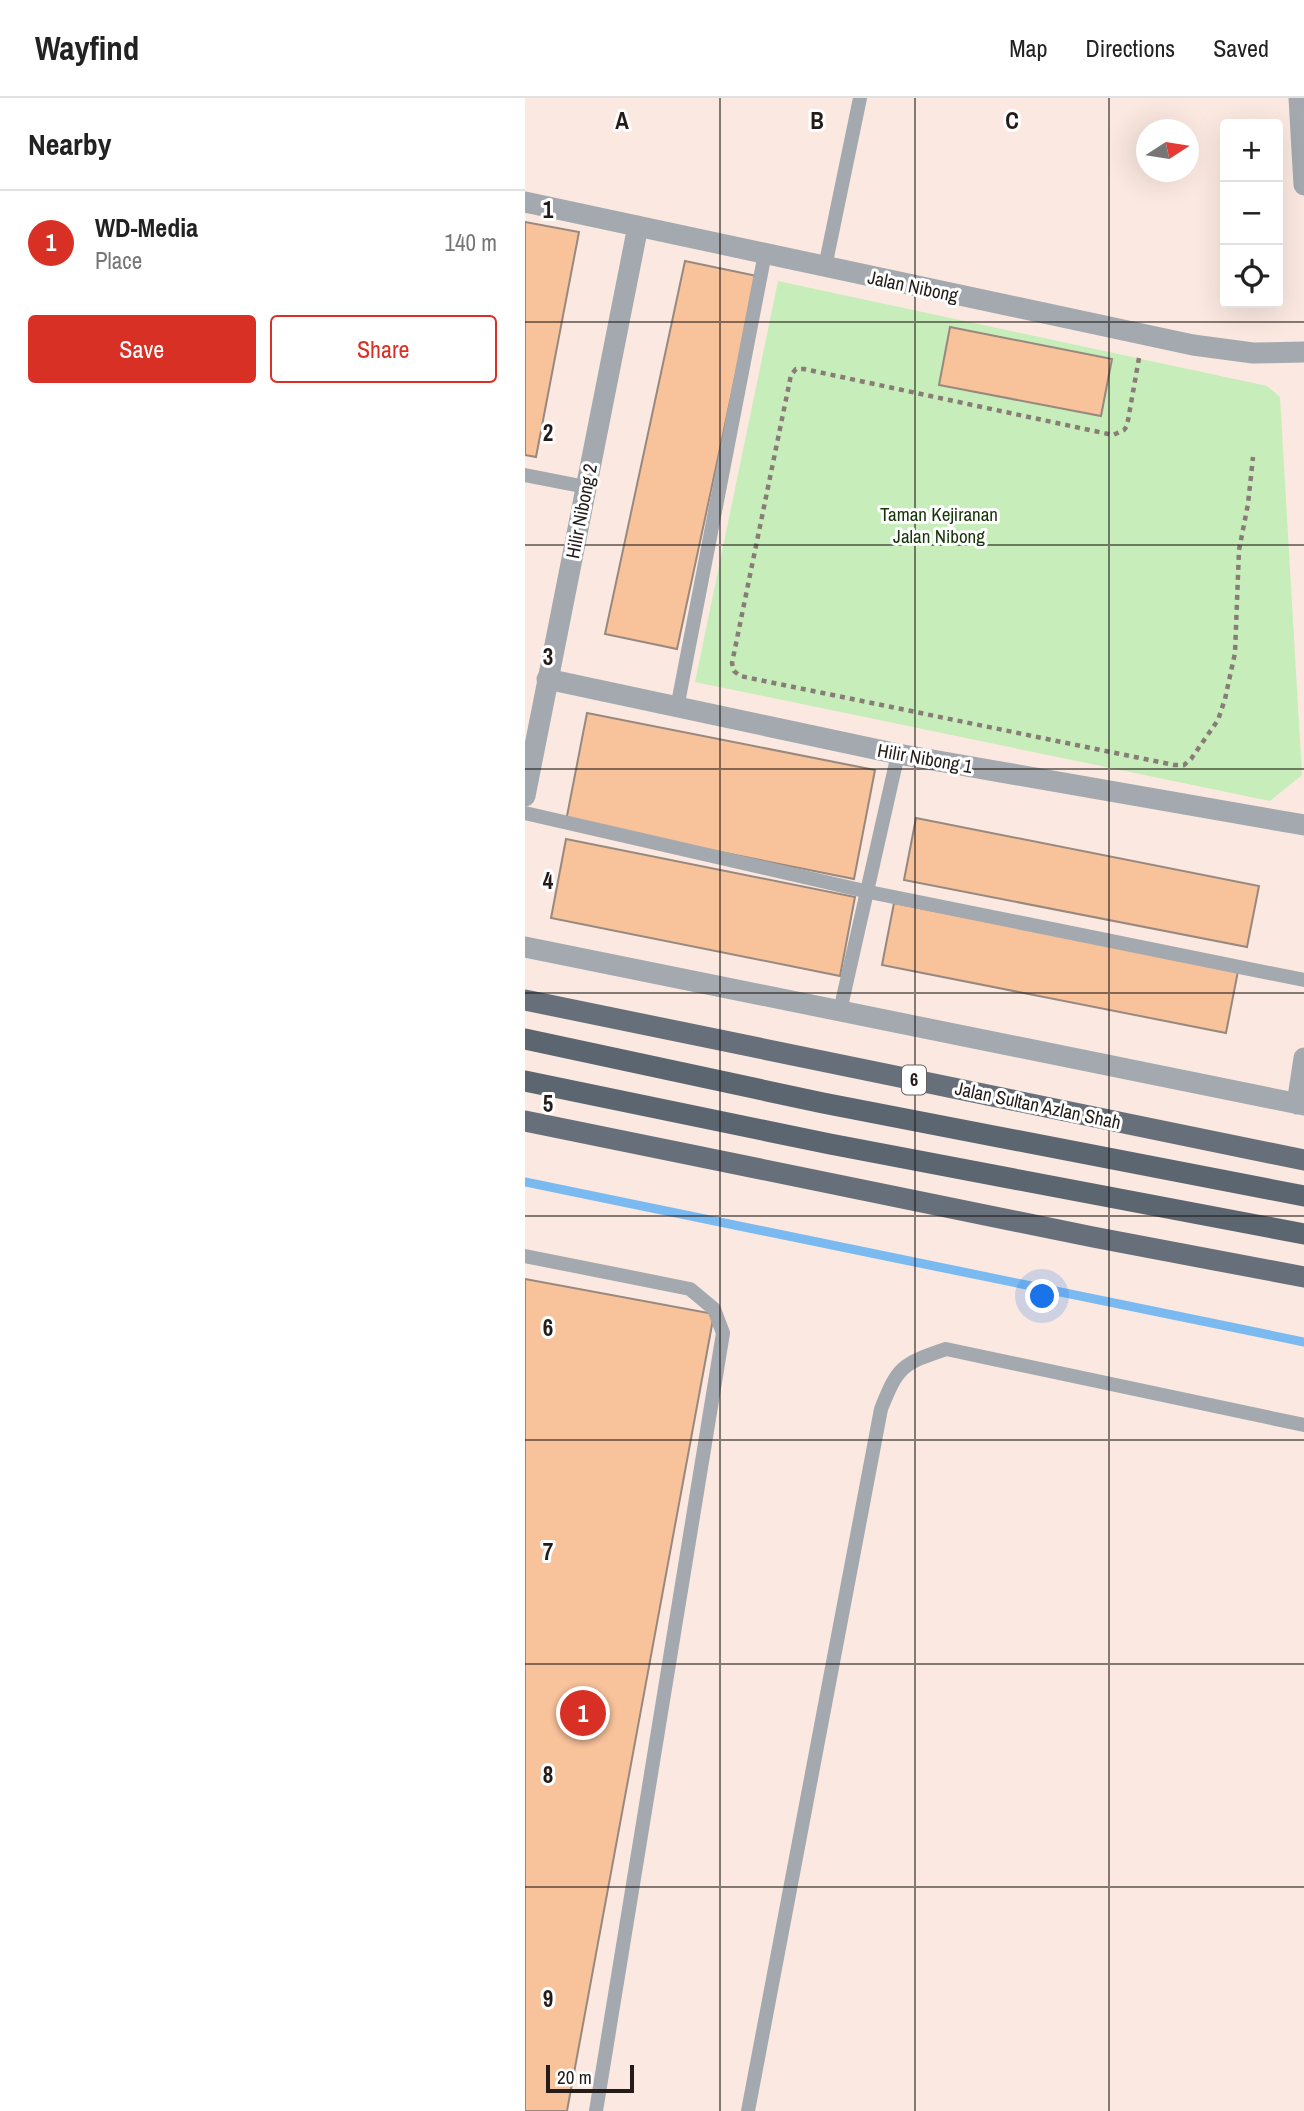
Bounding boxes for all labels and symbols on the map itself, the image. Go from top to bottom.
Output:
text: A [615,105,629,136]
text: B [810,105,824,136]
text: C [1005,105,1019,136]
north arrow [1136,119,1199,182]
text: 1 [543,194,554,225]
street label: Jalan Nibong [865,264,961,308]
text: 2 [543,417,553,448]
street label: Hilir Nibong 2 [559,461,603,561]
park label: Taman Kejiranan Jalan Nibong [880,501,998,549]
text: 3 [543,641,553,672]
street label: Hilir Nibong 1 [875,737,975,779]
text: 4 [543,865,554,896]
road number: 6 [902,1065,926,1094]
street label: Jalan Sultan Azlan Shah [953,1075,1123,1135]
text: 5 [543,1088,553,1119]
your location [1025,1279,1059,1313]
text: 6 [543,1312,553,1343]
text: 7 [543,1536,553,1567]
pin: 1 [560,1687,606,1739]
text: 8 [543,1759,553,1790]
text: 9 [543,1983,553,2014]
scale bar [546,2062,633,2094]

